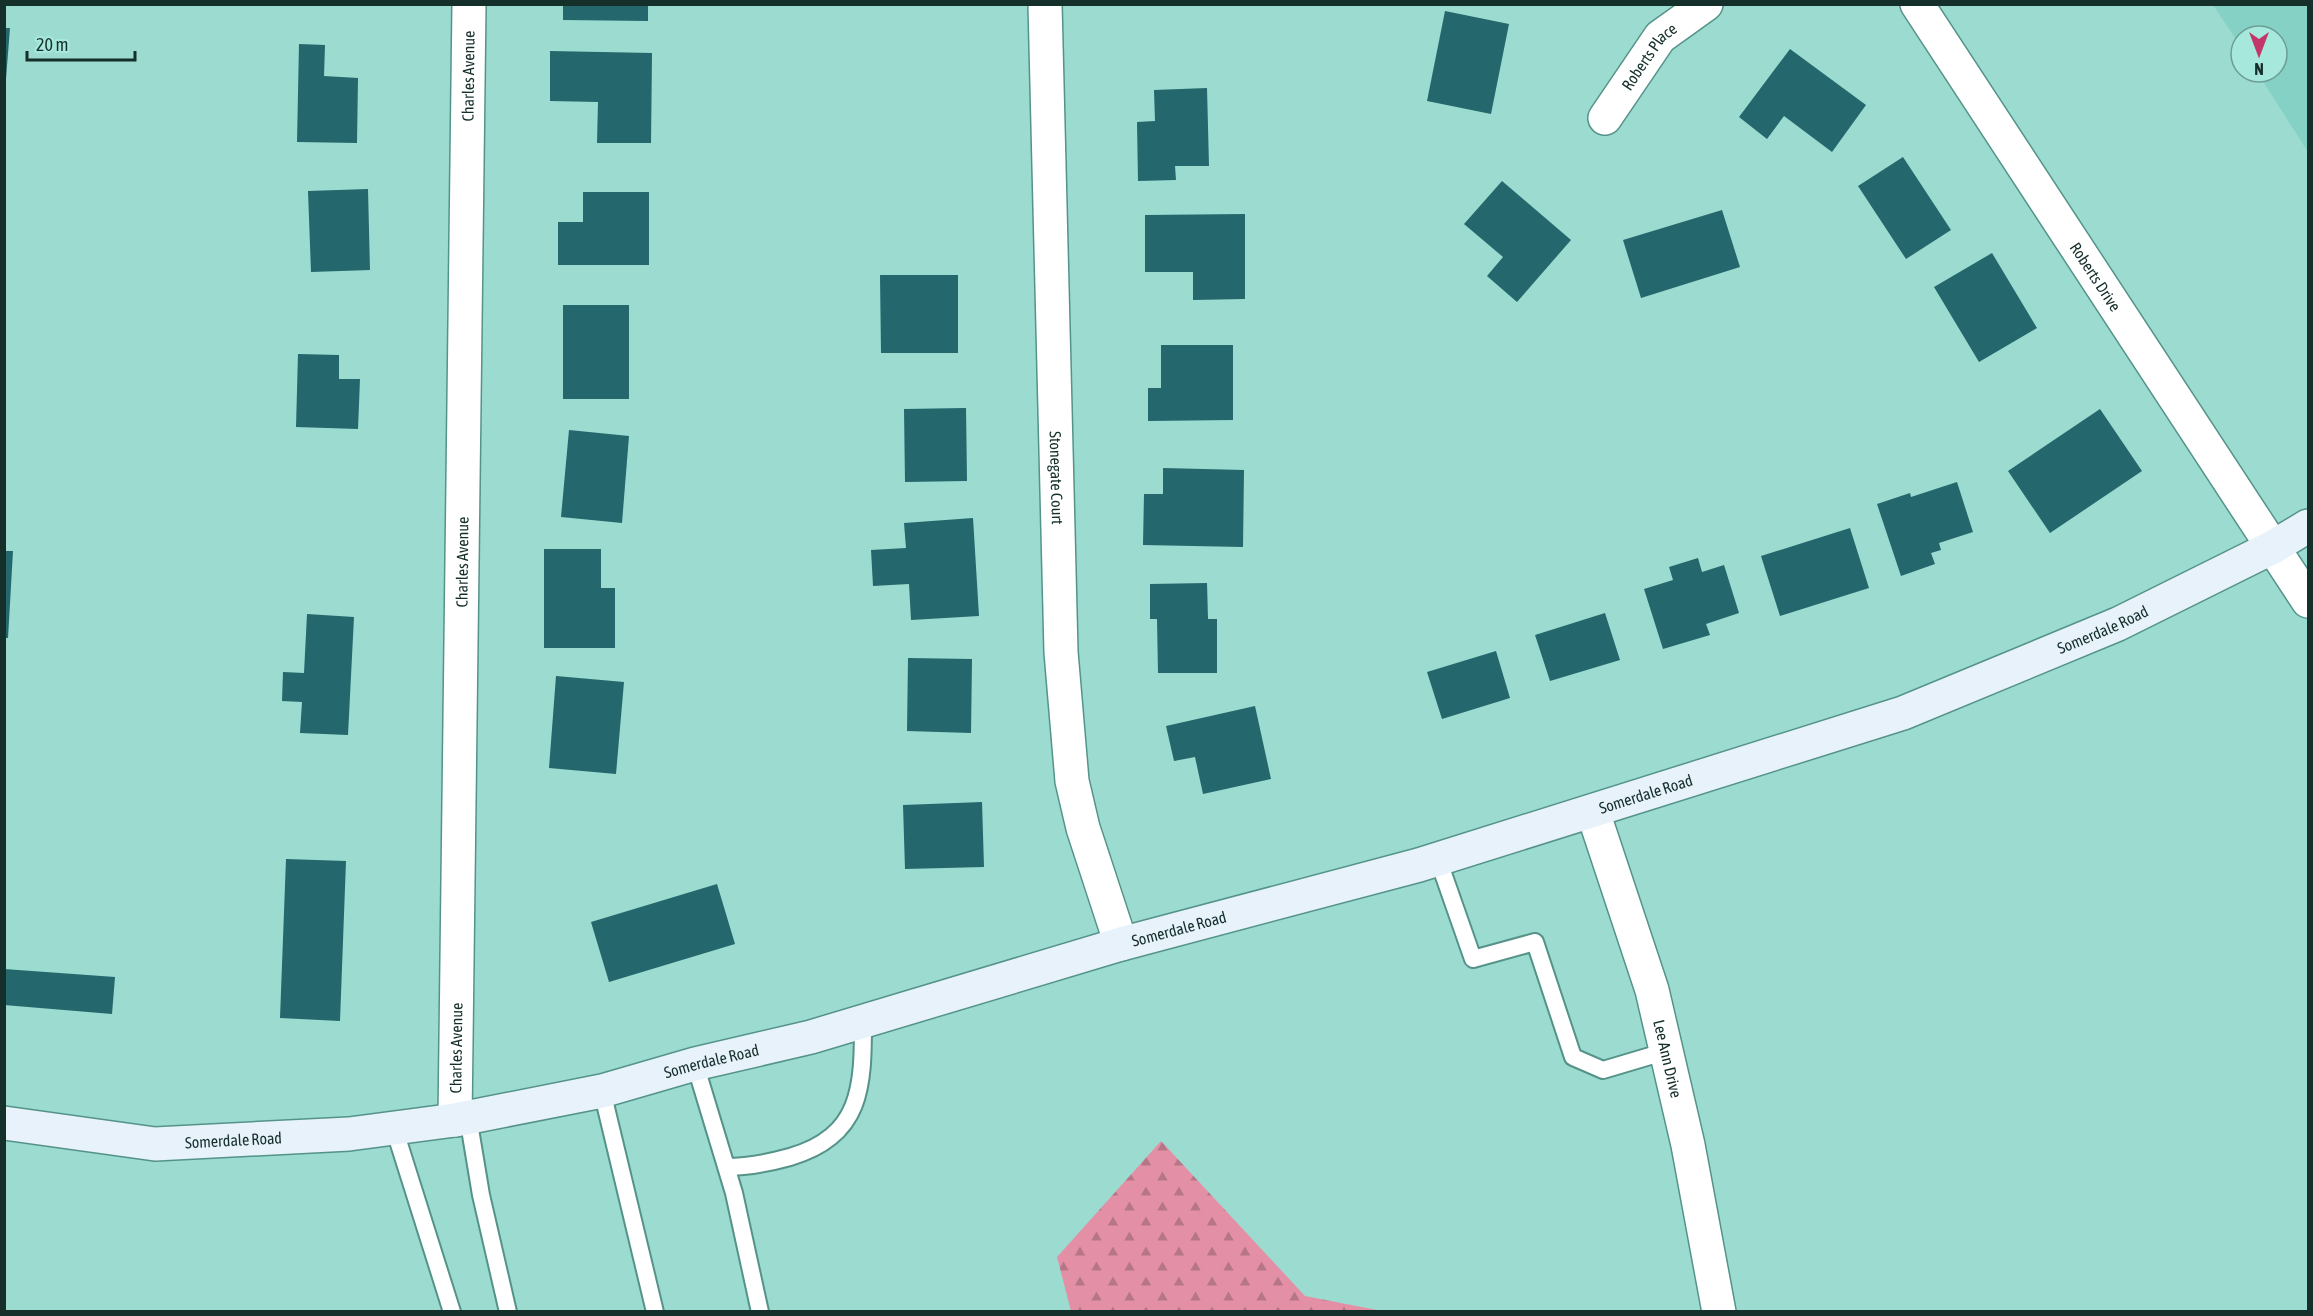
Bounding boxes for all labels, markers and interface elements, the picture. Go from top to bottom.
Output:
street label: Roberts Place [1618,19,1680,93]
scale bar [27,24,135,62]
north arrow [2229,24,2289,84]
street label: Charles Avenue [459,31,478,122]
text: 20 m [36,34,68,55]
text: N [2254,60,2264,78]
street label: Roberts Drive [2067,239,2125,314]
street label: Stonegate Court [1046,431,1067,525]
street label: Charles Avenue [452,517,472,607]
street label: Somerdale Road [2055,602,2151,657]
street label: Somerdale Road [1597,771,1695,817]
street label: Somerdale Road [1130,908,1228,950]
street label: Charles Avenue [446,1003,465,1093]
street label: Lee Ann Drive [1650,1018,1686,1099]
street label: Somerdale Road [662,1040,761,1082]
street label: Somerdale Road [185,1128,282,1151]

